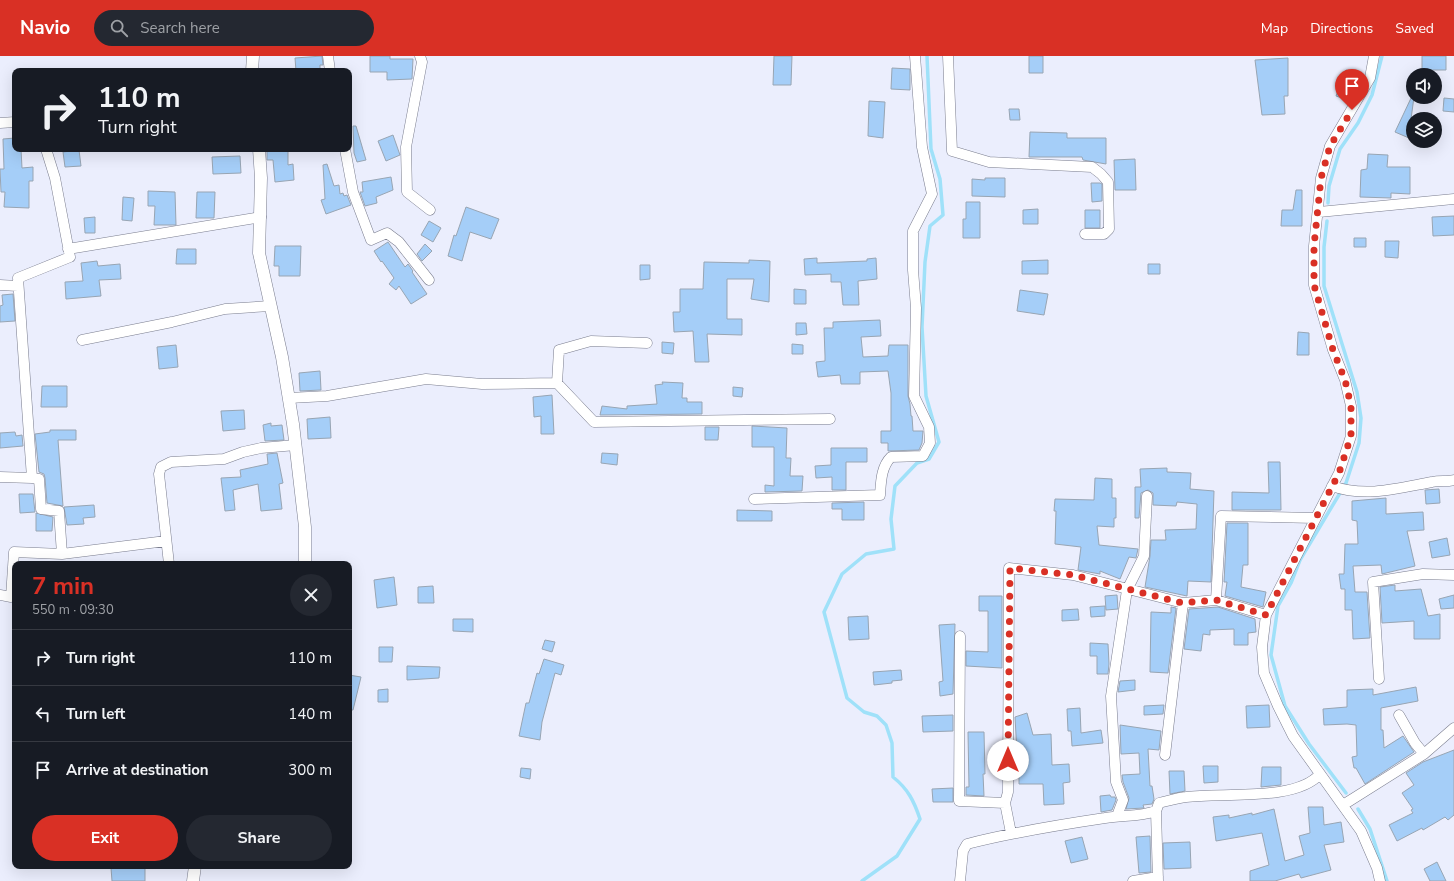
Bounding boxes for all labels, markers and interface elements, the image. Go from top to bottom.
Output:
search box [94,10,374,46]
text: Navio [20,15,70,41]
icon: search [108,17,130,39]
text: Search here [140,18,220,38]
text: Map [1261,19,1288,38]
text: Directions [1310,19,1373,38]
text: Saved [1395,19,1434,38]
map controls [1406,68,1442,148]
button: sound [1406,68,1442,104]
pin [1335,69,1369,110]
icon: arrive [1341,75,1363,97]
text: 110 m [98,79,181,117]
icon: right [32,84,84,136]
button: layers [1406,112,1442,148]
text: Turn right [98,115,177,139]
text: 7 min [32,570,94,602]
button: close [290,574,332,616]
text: 550 m · 09:30 [32,601,114,619]
icon: right [32,647,54,669]
text: Turn right [66,648,135,668]
text: 110 m [288,648,332,668]
icon: left [32,703,54,725]
text: Turn left [66,704,125,724]
text: 140 m [288,704,332,724]
position arrow [987,739,1029,781]
icon: arrive [32,759,54,781]
text: Arrive at destination [66,760,209,780]
text: 300 m [288,760,332,780]
button: Exit [32,815,178,861]
button: Share [186,815,332,861]

